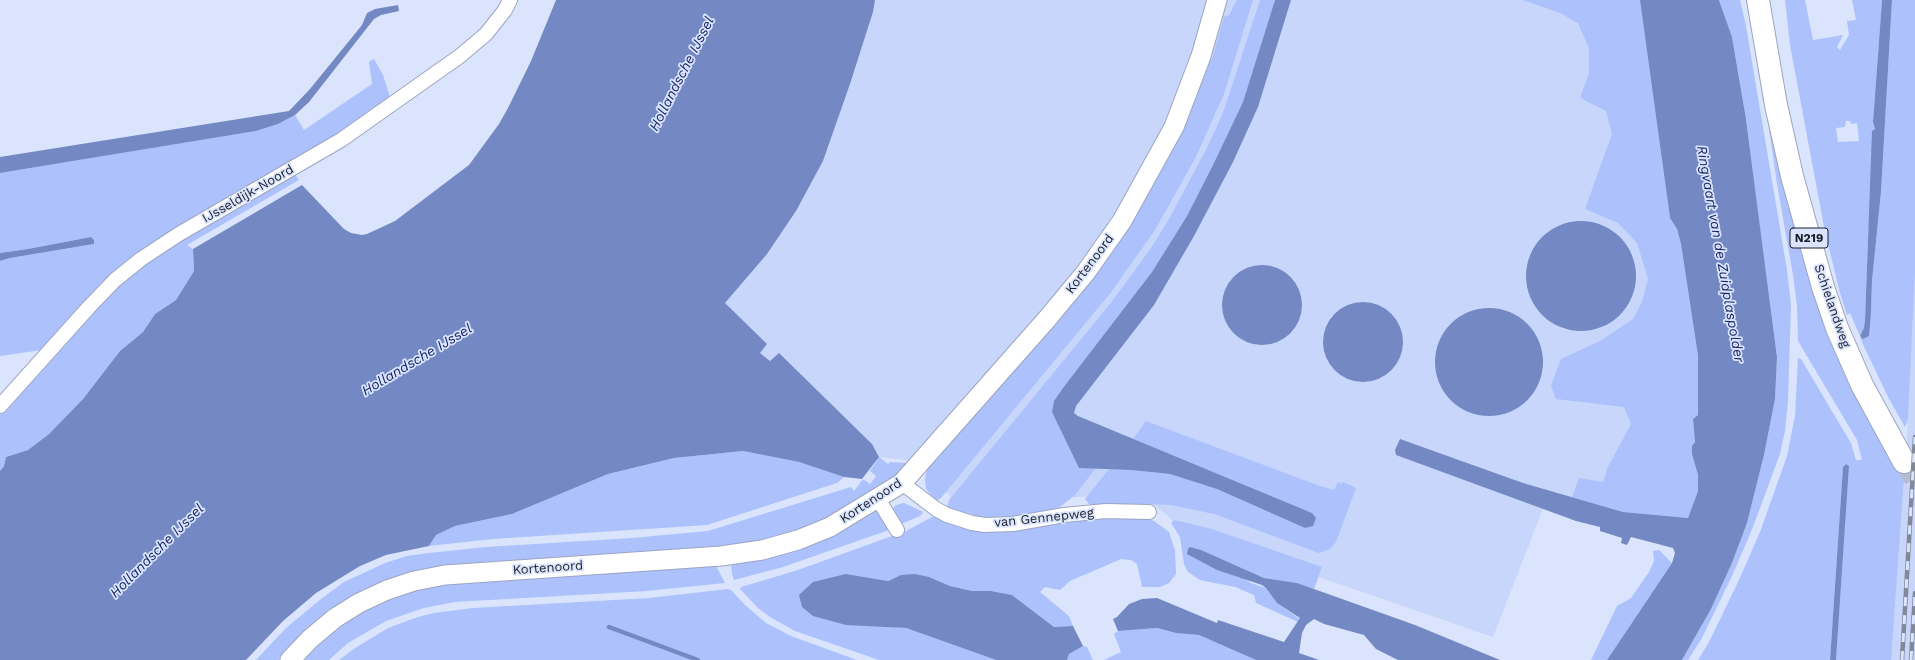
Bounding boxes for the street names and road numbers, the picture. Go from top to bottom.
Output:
street label: IJsseldijk-Noord [200,162,296,226]
road number: N219 [1790,228,1828,248]
street label: Kortenoord [1063,231,1117,297]
street label: Schielandweg [1810,262,1854,350]
street label: Kortenoord [837,475,905,527]
street label: van Gennepweg [993,505,1095,531]
street label: Kortenoord [512,558,584,578]

